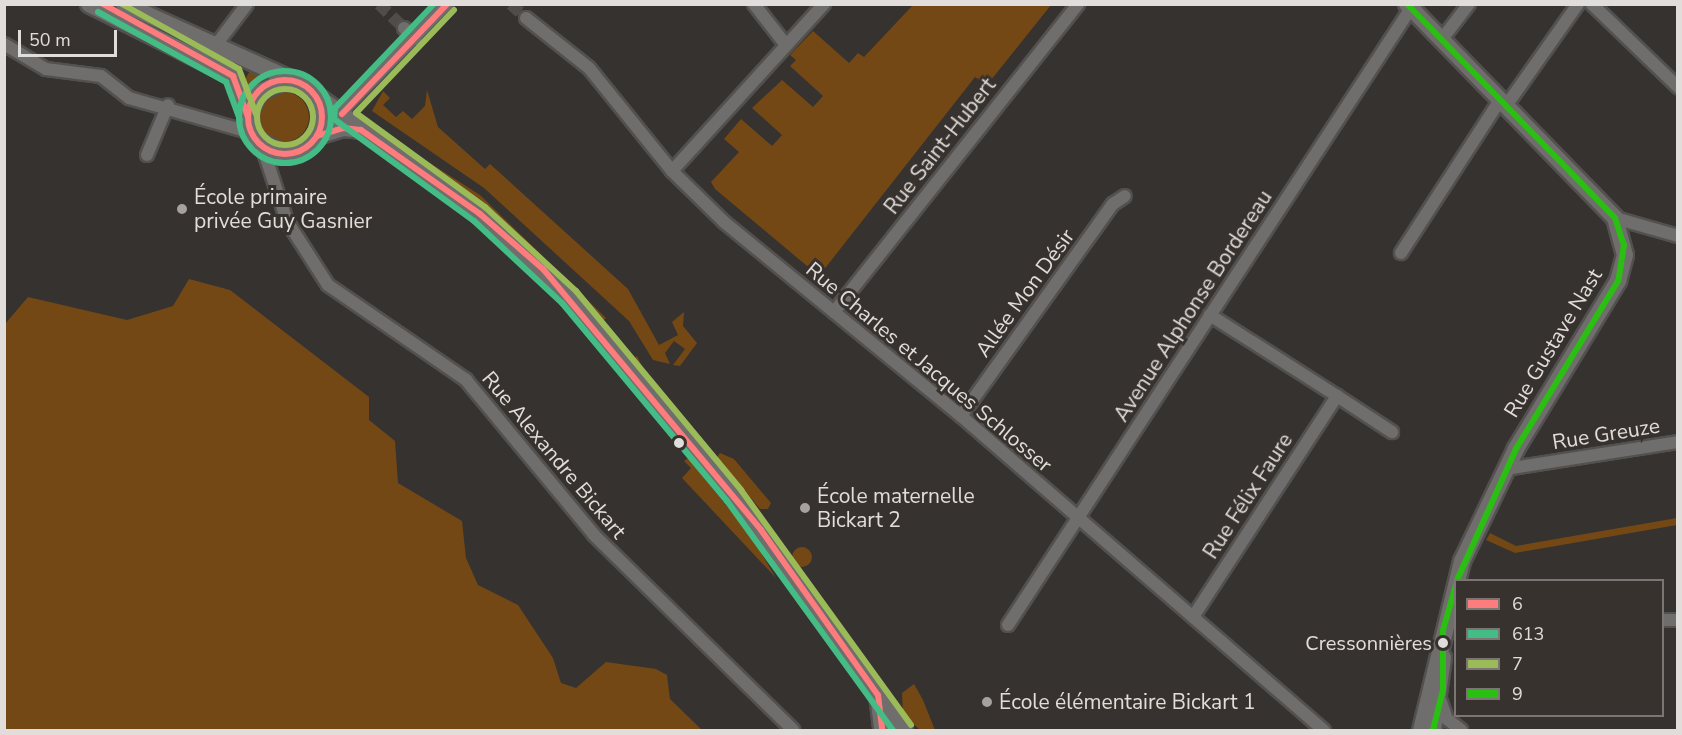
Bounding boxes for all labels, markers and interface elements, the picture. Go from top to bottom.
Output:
scale bar [21,18,120,56]
text: 50 m [29,28,71,52]
street label: Rue Saint-Hubert [879,73,1001,219]
place label: École primaire privée Guy Gasnier [194,184,372,234]
street label: Avenue Alphonse Bordereau [1109,186,1277,426]
marker: École primaire privée Guy Gasnier [175,202,189,216]
street label: Allée Mon Désir [970,224,1080,362]
street label: Rue Charles et Jacques Schlosser [801,257,1057,477]
street label: Rue Gustave Nast [1499,264,1607,422]
street label: Rue Alexandre Bickart [477,366,631,544]
street label: Rue Greuze [1550,413,1662,455]
street label: Rue Félix Faure [1198,428,1298,564]
unlabelled marker [673,437,685,449]
place label: École maternelle Bickart 2 [817,483,975,533]
marker: École maternelle Bickart 2 [798,501,812,515]
legend [1454,579,1664,717]
text: 6 [1512,592,1523,616]
text: 613 [1512,622,1544,646]
place label: Cressonnières [1305,631,1432,655]
marker: Cressonnières [1437,637,1449,649]
text: 7 [1512,652,1523,676]
text: 9 [1512,682,1523,706]
place label: École élémentaire Bickart 1 [999,689,1256,715]
marker: École élémentaire Bickart 1 [980,695,994,709]

